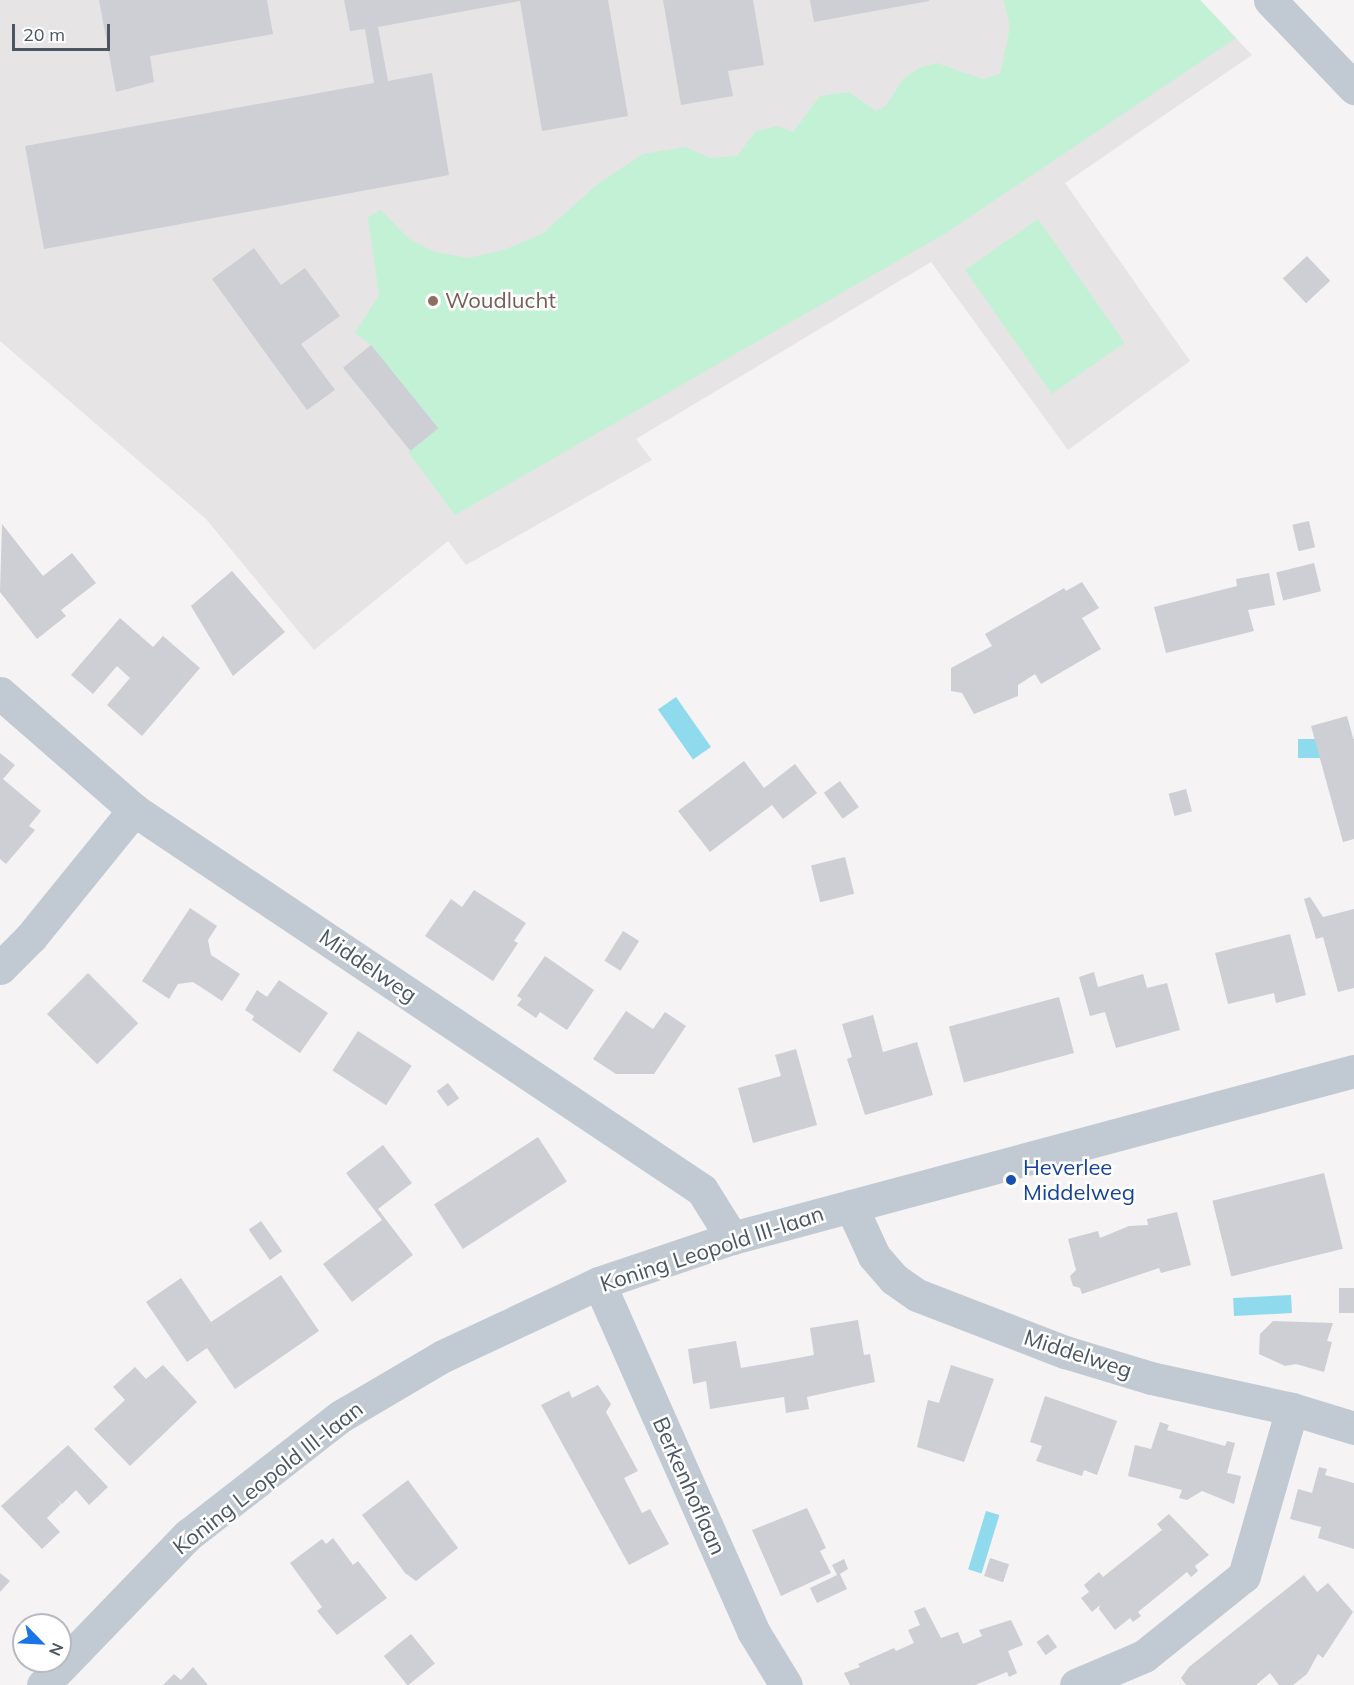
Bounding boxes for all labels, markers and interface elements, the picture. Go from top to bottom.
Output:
scale bar [15,12,112,50]
text: 20 m [23,23,65,46]
place label: Woudlucht [445,288,556,314]
marker: Woudlucht [426,294,440,308]
street label: Middelweg [314,924,422,1008]
place label: Heverlee Middelweg [1023,1154,1135,1206]
marker: Heverlee Middelweg [1004,1173,1018,1187]
street label: Koning Leopold III-laan [597,1200,827,1298]
street label: Middelweg [1021,1324,1135,1384]
street label: Koning Leopold III-laan [168,1396,368,1560]
street label: Berkenhoflaan [647,1413,731,1559]
north arrow [12,1613,72,1673]
text: N [45,1640,68,1659]

